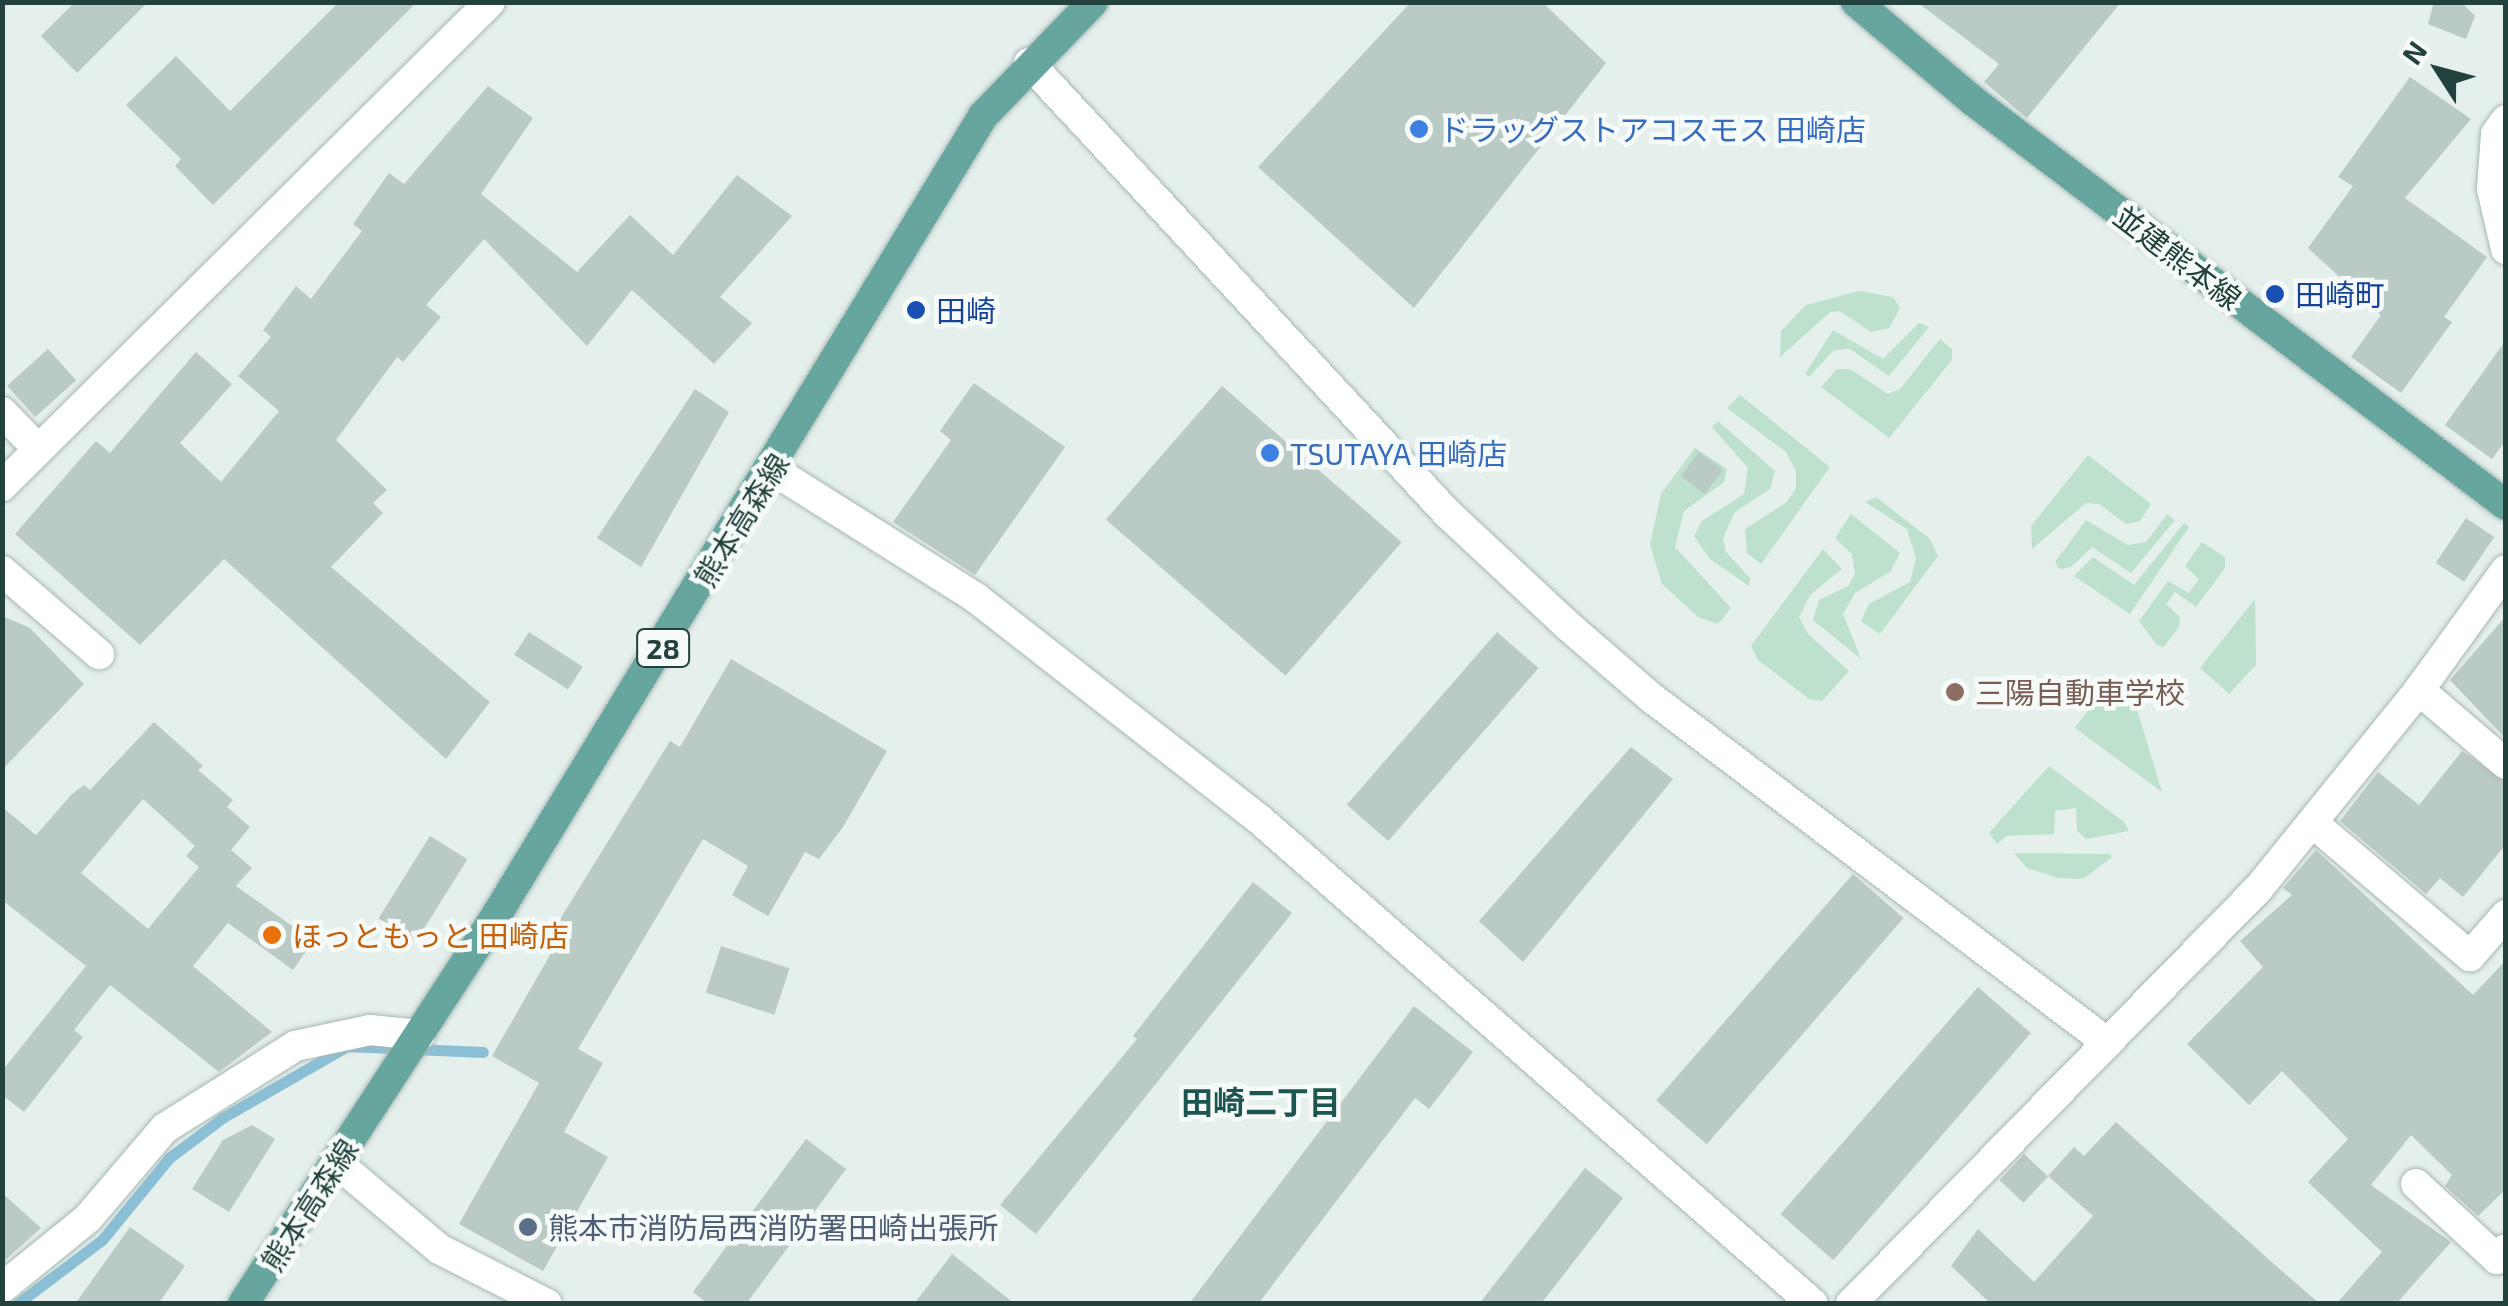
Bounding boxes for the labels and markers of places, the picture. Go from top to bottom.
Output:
place label: ドラッグストアコスモス 田崎店 [1439,111,1866,147]
marker: ドラッグストアコスモス 田崎店 [1408,118,1430,140]
place label: 田崎町 [2295,276,2385,312]
marker: 田崎町 [2264,283,2286,305]
place label: 田崎 [936,292,996,328]
marker: 田崎 [905,299,927,321]
place label: TSUTAYA 田崎店 [1290,435,1508,471]
marker: TSUTAYA 田崎店 [1259,442,1281,464]
place label: 三陽自動車学校 [1975,674,2185,710]
marker: 三陽自動車学校 [1944,681,1966,703]
place label: ほっともっと 田崎店 [292,917,569,953]
marker: ほっともっと 田崎店 [261,924,283,946]
place label: 熊本市消防局西消防署田崎出張所 [548,1209,998,1245]
marker: 熊本市消防局西消防署田崎出張所 [517,1216,539,1238]

